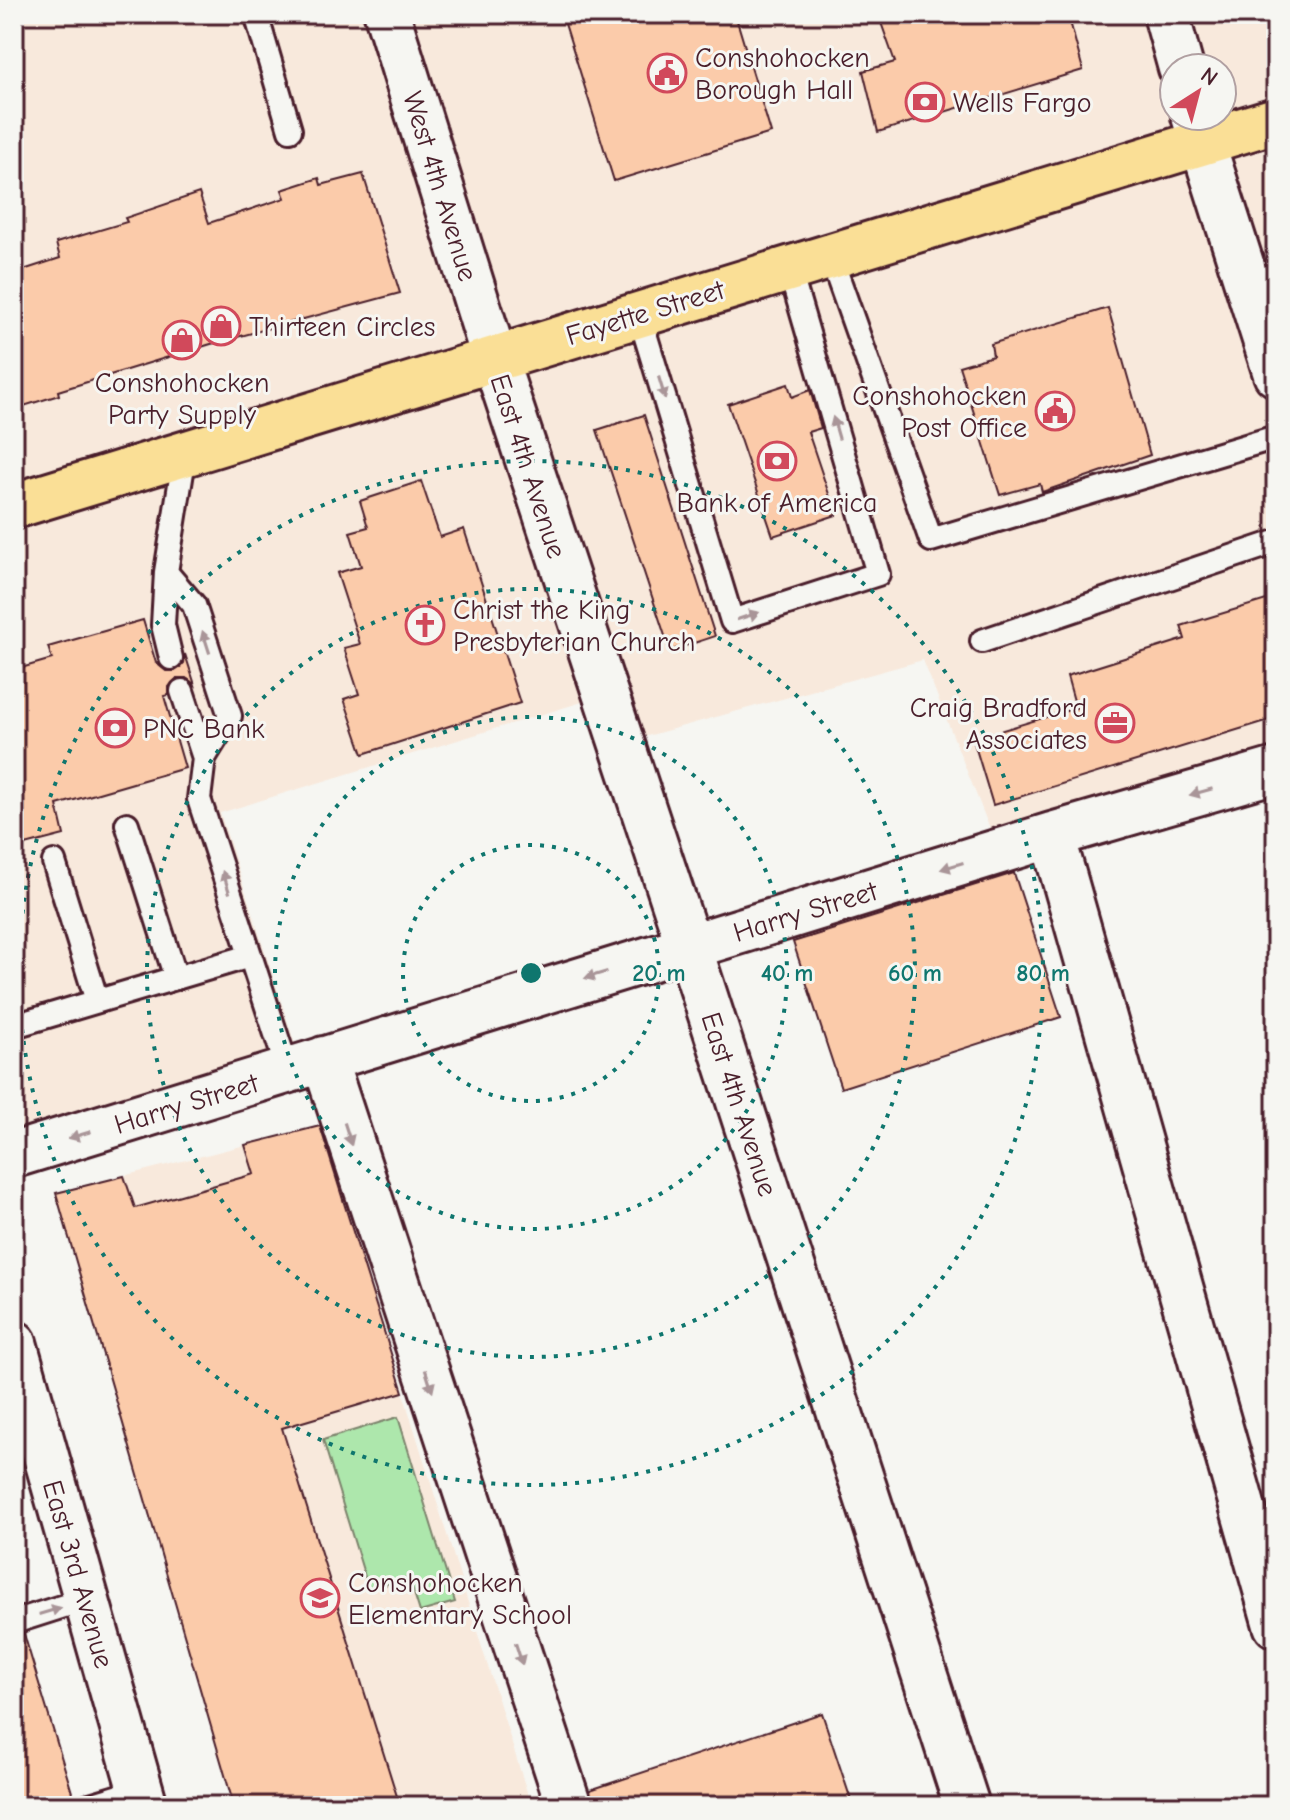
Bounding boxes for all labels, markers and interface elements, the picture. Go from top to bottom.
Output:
place label: Conshohocken Borough Hall [695,42,870,106]
public building icon: Conshohocken Borough Hall [646,52,688,94]
north arrow [1158,52,1238,132]
text: N [1196,62,1223,91]
bank icon: Wells Fargo [904,81,946,123]
place label: Wells Fargo [953,87,1092,119]
street label: West 4th Avenue [396,88,484,285]
street label: Fayette Street [562,273,729,352]
shop icon: Thirteen Circles [200,305,242,347]
place label: Thirteen Circles [249,311,435,343]
shop icon: Conshohocken Party Supply [161,319,203,361]
place label: Conshohocken Party Supply [95,367,269,431]
street label: East 4th Avenue [483,370,573,562]
one-way arrow [656,377,669,401]
place label: Conshohocken Post Office [852,380,1027,444]
public building icon: Conshohocken Post Office [1034,390,1076,432]
one-way arrow [829,416,842,440]
bank icon: Bank of America [756,440,798,482]
place label: Bank of America [677,487,877,519]
place label: Christ the King Presbyterian Church [453,594,696,658]
church icon: Christ the King Presbyterian Church [404,604,446,646]
one-way arrow [736,609,760,621]
one-way arrow [199,629,212,653]
place label: Craig Bradford Associates [910,692,1087,756]
office icon: Craig Bradford Associates [1094,702,1136,744]
bank icon: PNC Bank [94,707,136,749]
place label: PNC Bank [143,713,265,745]
one-way arrow [1189,786,1213,799]
one-way arrow [940,860,964,873]
one-way arrow [219,869,231,893]
street label: Harry Street [729,875,882,949]
centre of rings [517,959,545,987]
text: 20 m [632,959,686,987]
text: 40 m [761,959,813,987]
text: 60 m [888,959,942,987]
text: 80 m [1016,959,1070,987]
one-way arrow [584,969,608,982]
street label: East 4th Avenue [694,1008,784,1200]
street label: Harry Street [110,1067,263,1141]
one-way arrow [342,1122,354,1146]
one-way arrow [68,1129,92,1142]
one-way arrow [423,1369,436,1393]
street label: East 3rd Avenue [36,1477,120,1672]
place label: Conshohocken Elementary School [348,1567,572,1631]
school or university icon: Conshohocken Elementary School [299,1577,341,1619]
one-way arrow [39,1604,63,1616]
one-way arrow [513,1643,525,1667]

